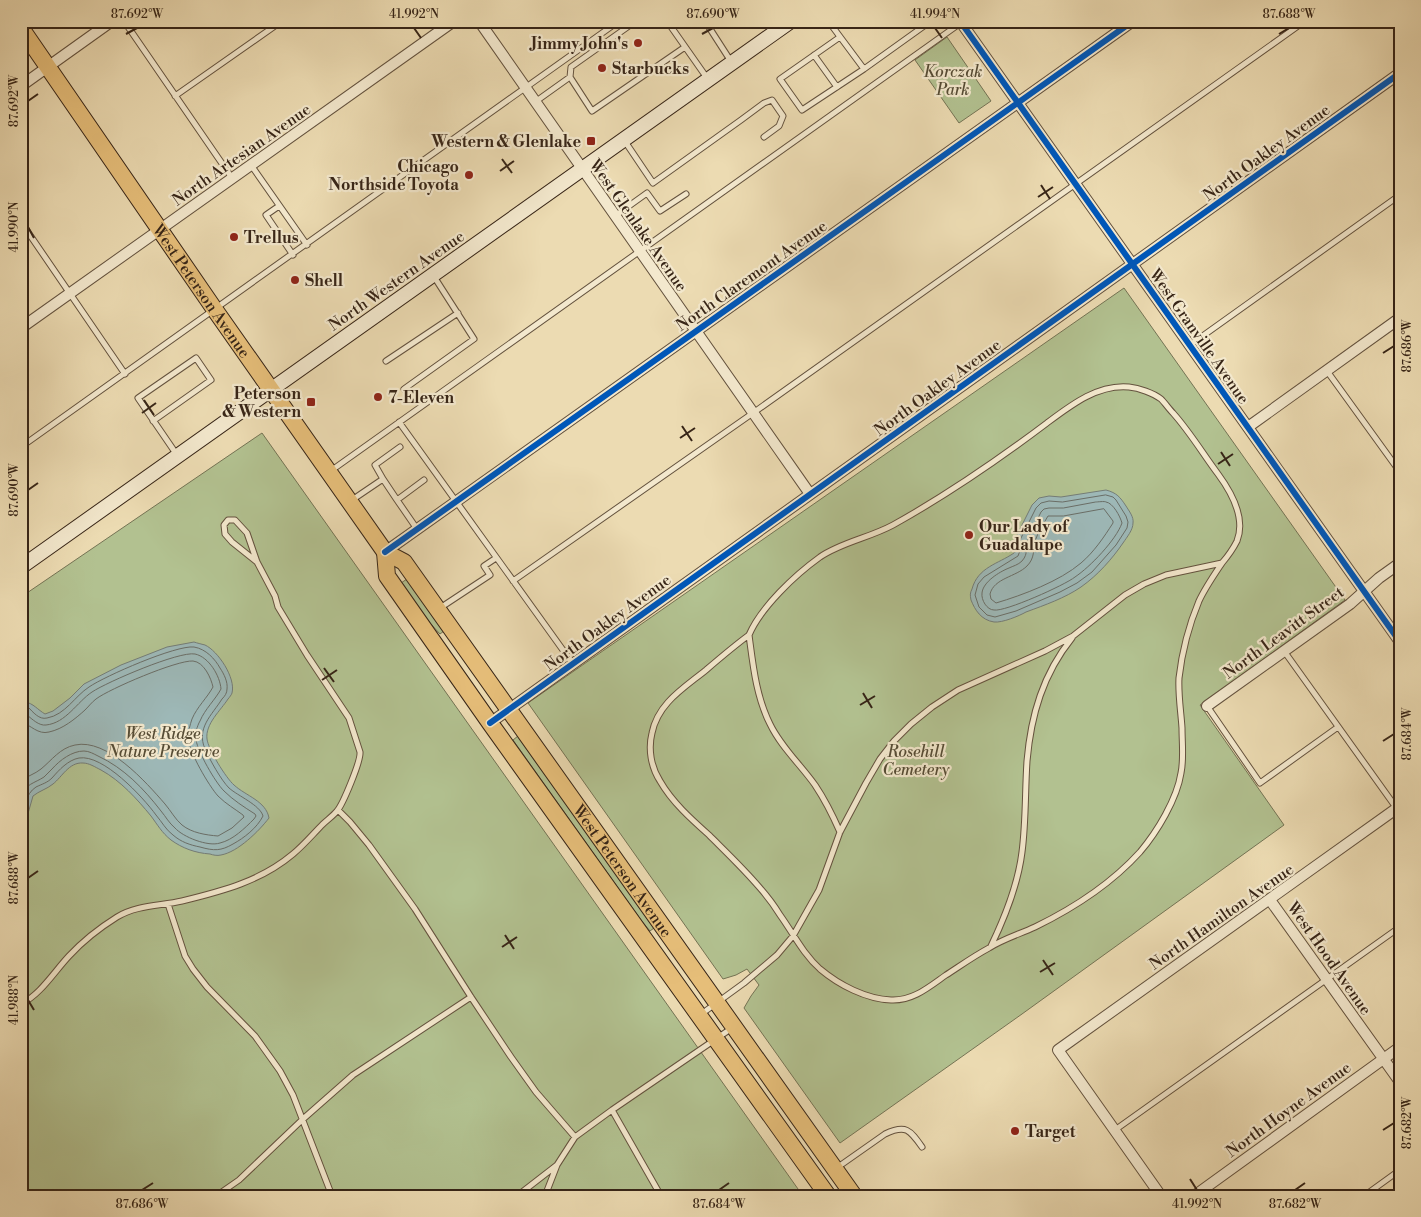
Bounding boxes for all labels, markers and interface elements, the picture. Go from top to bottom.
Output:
text: 87.692°W [111,7,164,22]
text: 41.992°N [389,7,439,22]
text: 87.690°W [686,7,741,22]
text: 41.994°N [910,7,960,22]
text: 87.688°W [1263,7,1317,22]
place label: Jimmy John's [529,34,628,54]
marker: Jimmy John's [632,37,644,49]
place label: Starbucks [612,59,689,79]
marker: Starbucks [596,62,608,74]
park label: Korczak Park [924,62,982,100]
text: 87.692°W [7,74,22,127]
street label: North Artesian Avenue [168,99,315,210]
street label: North Oakley Avenue [1199,100,1334,206]
place label: Western & Glenlake [430,132,581,152]
marker: Western & Glenlake [585,135,597,147]
street label: West Glenlake Avenue [584,155,691,296]
place label: Chicago Northside Toyota [329,157,459,195]
marker: Chicago Northside Toyota [463,169,475,181]
text: 41.990°N [7,201,22,253]
street label: North Claremont Avenue [672,216,831,336]
street label: West Peterson Avenue [147,220,254,362]
street label: North Western Avenue [325,226,469,335]
place label: Trellus [244,228,299,248]
marker: Trellus [228,231,240,243]
street label: West Granville Avenue [1144,264,1253,408]
place label: Shell [305,271,344,291]
marker: Shell [289,274,301,286]
text: 87.686°W [1400,318,1415,372]
street label: North Oakley Avenue [870,335,1005,441]
place label: Peterson & Western [222,384,301,422]
place label: 7-Eleven [388,388,454,408]
marker: 7-Eleven [372,391,384,403]
marker: Peterson & Western [305,396,317,408]
text: 87.690°W [7,462,22,517]
place label: Our Lady of Guadalupe [979,517,1070,555]
marker: Our Lady of Guadalupe [963,529,975,541]
street label: North Oakley Avenue [540,570,675,676]
street label: North Leavitt Street [1219,582,1348,683]
text: 87.684°W [1400,706,1415,760]
park label: West Ridge Nature Preserve [106,724,220,762]
park label: Rosehill Cemetery [882,742,950,780]
street label: West Peterson Avenue [568,800,676,941]
text: 87.688°W [7,850,22,904]
street label: North Hamilton Avenue [1145,859,1298,974]
street label: West Hood Avenue [1282,897,1376,1019]
text: 41.988°N [7,975,22,1025]
street label: North Hoyne Avenue [1222,1058,1355,1162]
text: 87.682°W [1400,1096,1415,1149]
place label: Target [1025,1122,1076,1142]
marker: Target [1009,1125,1021,1137]
text: 87.686°W [116,1197,170,1212]
text: 87.684°W [693,1197,747,1212]
text: 41.992°N [1172,1197,1222,1212]
text: 87.682°W [1269,1197,1322,1212]

